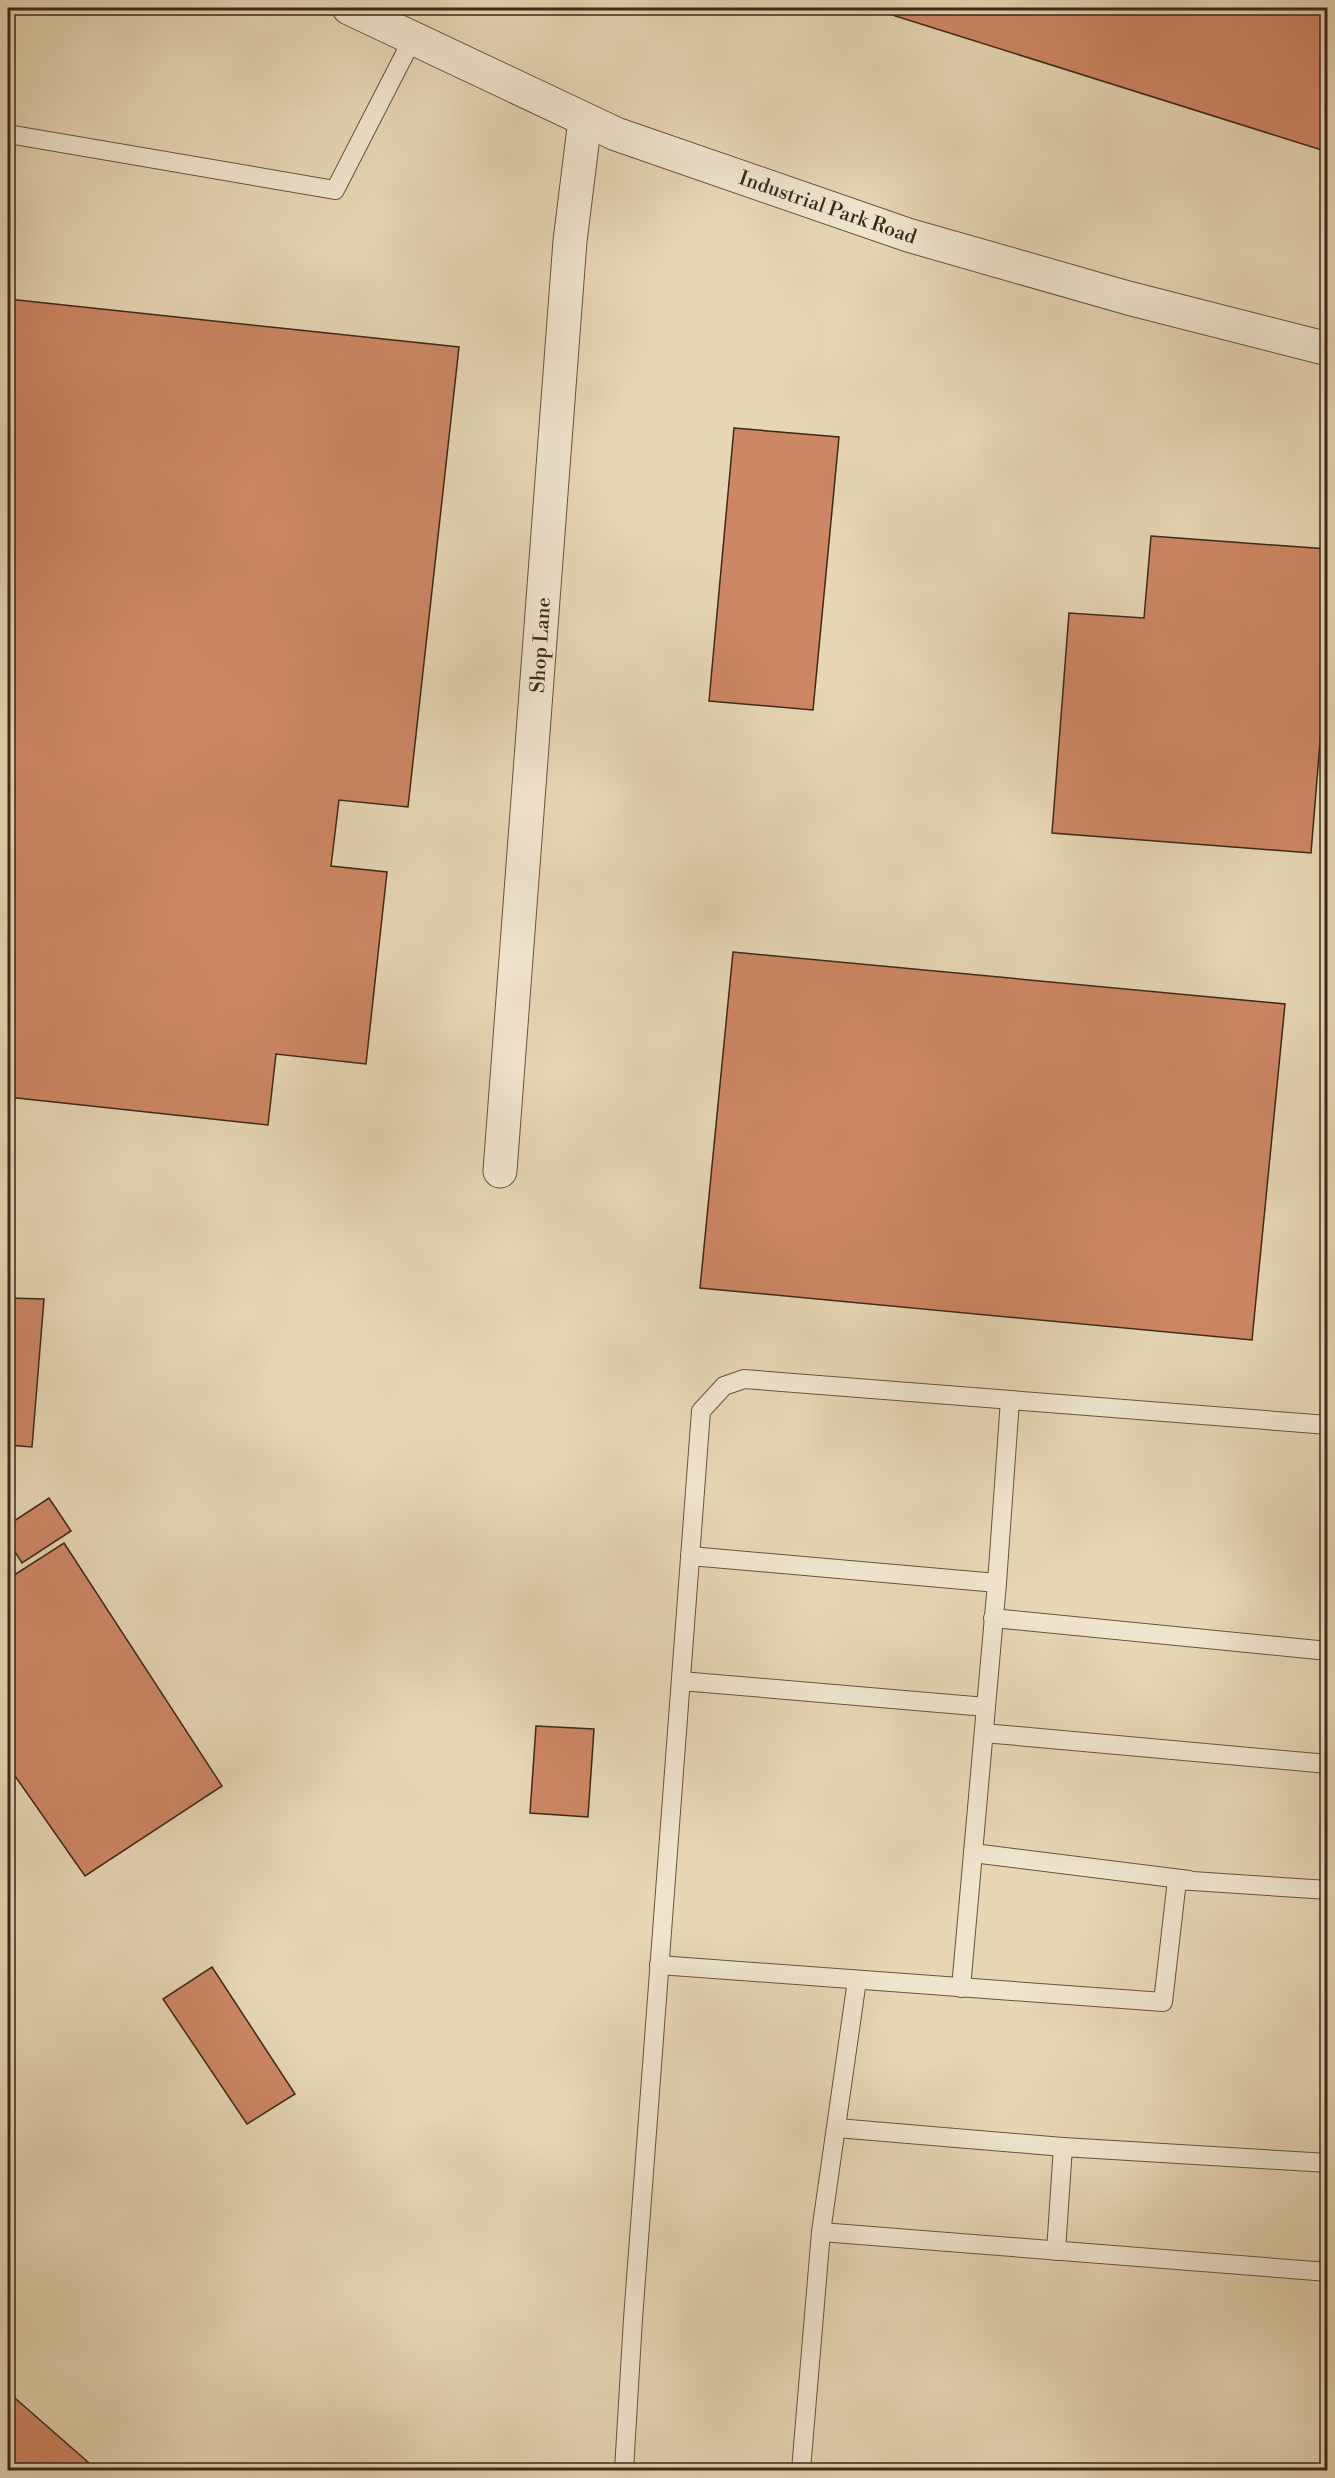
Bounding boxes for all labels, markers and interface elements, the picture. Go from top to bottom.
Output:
street label: Industrial Park Road [735,166,920,251]
street label: Shop Lane [526,596,557,694]

